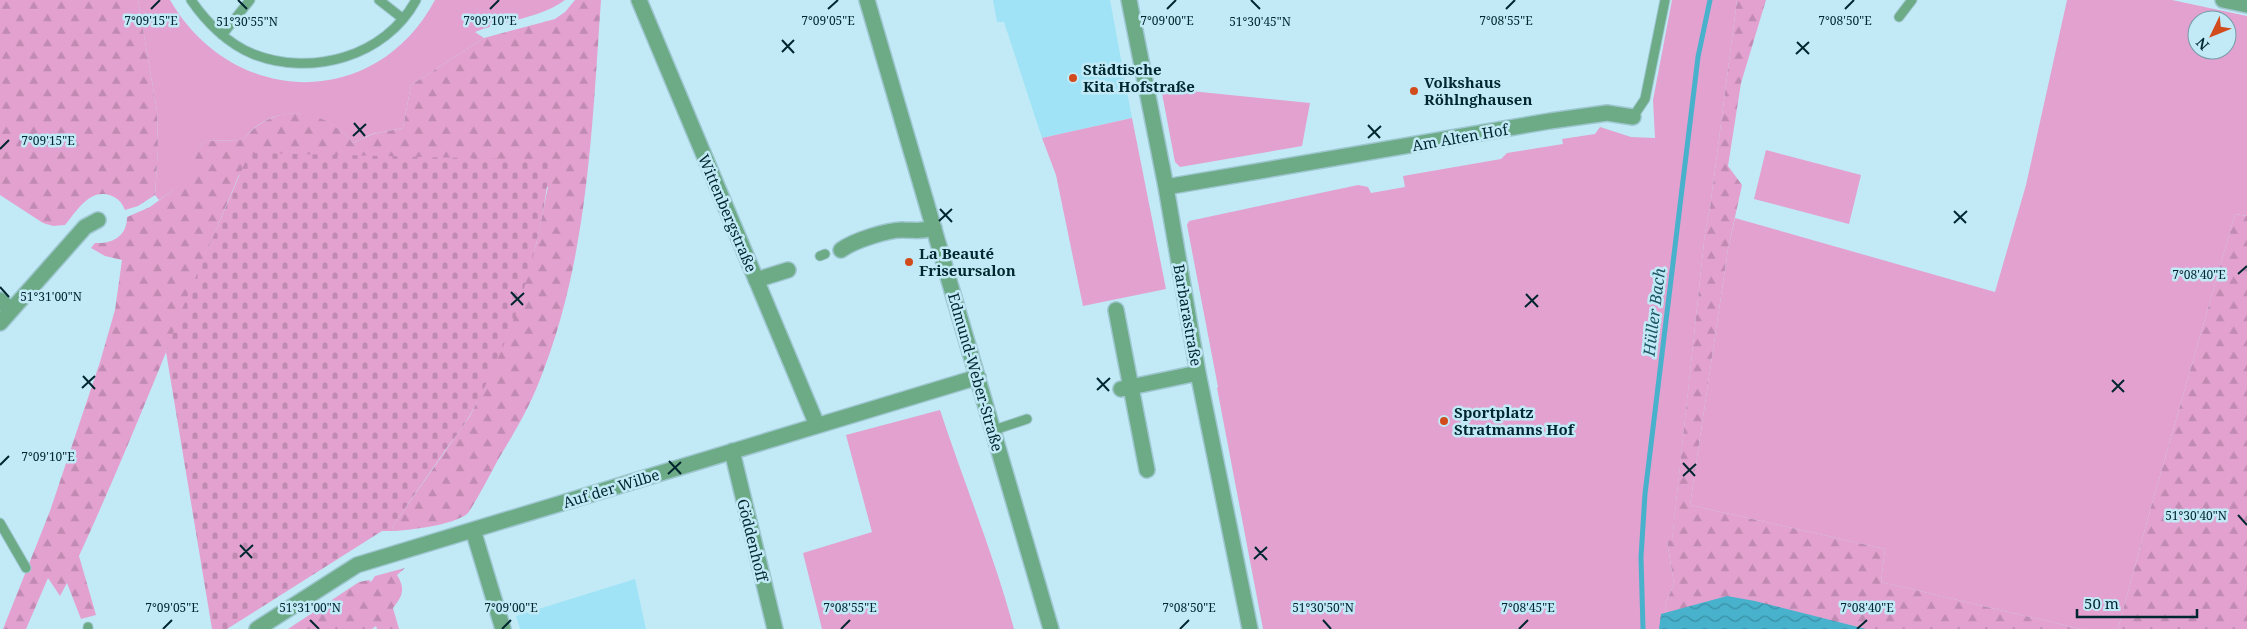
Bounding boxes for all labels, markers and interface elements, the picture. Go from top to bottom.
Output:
north arrow [2187,10,2237,60]
text: 7°09'15"E [124,12,178,29]
text: 7°09'10"E [463,12,517,29]
text: 7°09'05"E [801,12,855,29]
text: 7°09'00"E [1140,12,1194,29]
text: 7°08'55"E [1479,12,1533,29]
text: 7°08'50"E [1818,12,1872,29]
text: 51°30'55"N [216,13,278,30]
text: 51°30'45"N [1229,13,1291,30]
text: N [2191,34,2213,55]
place label: Städtische Kita Hofstraße [1083,59,1195,96]
marker: Städtische Kita Hofstraße [1067,72,1079,84]
place label: Volkshaus Röhlnghausen [1424,72,1532,109]
marker: Volkshaus Röhlnghausen [1408,85,1420,97]
street label: Am Alten Hof [1411,118,1511,155]
text: 7°09'15"E [21,132,75,149]
street label: Wittenbergstraße [694,151,762,275]
place label: La Beauté Friseursalon [919,243,1016,280]
marker: La Beauté Friseursalon [903,256,915,268]
street label: Barbarastraße [1169,262,1207,368]
water label: Hüller Bach [1638,266,1670,358]
text: 7°08'40"E [2172,266,2226,283]
text: 51°31'00"N [20,288,82,305]
street label: Edmund-Weber-Straße [944,290,1008,454]
place label: Sportplatz Stratmanns Hof [1454,402,1576,439]
marker: Sportplatz Stratmanns Hof [1438,415,1450,427]
text: 7°09'10"E [21,448,75,465]
street label: Auf der Wilbe [560,464,662,512]
street label: Göddenhoff [733,497,773,585]
text: 51°30'40"N [2165,507,2227,524]
scale bar [2077,586,2197,618]
text: 50 m [2084,593,2119,613]
text: 7°09'05"E [145,599,199,616]
text: 51°31'00"N [279,599,341,616]
text: 7°09'00"E [484,599,538,616]
text: 7°08'55"E [823,599,877,616]
text: 7°08'50"E [1162,599,1216,616]
text: 51°30'50"N [1292,599,1354,616]
text: 7°08'45"E [1501,599,1555,616]
text: 7°08'40"E [1840,599,1894,616]

